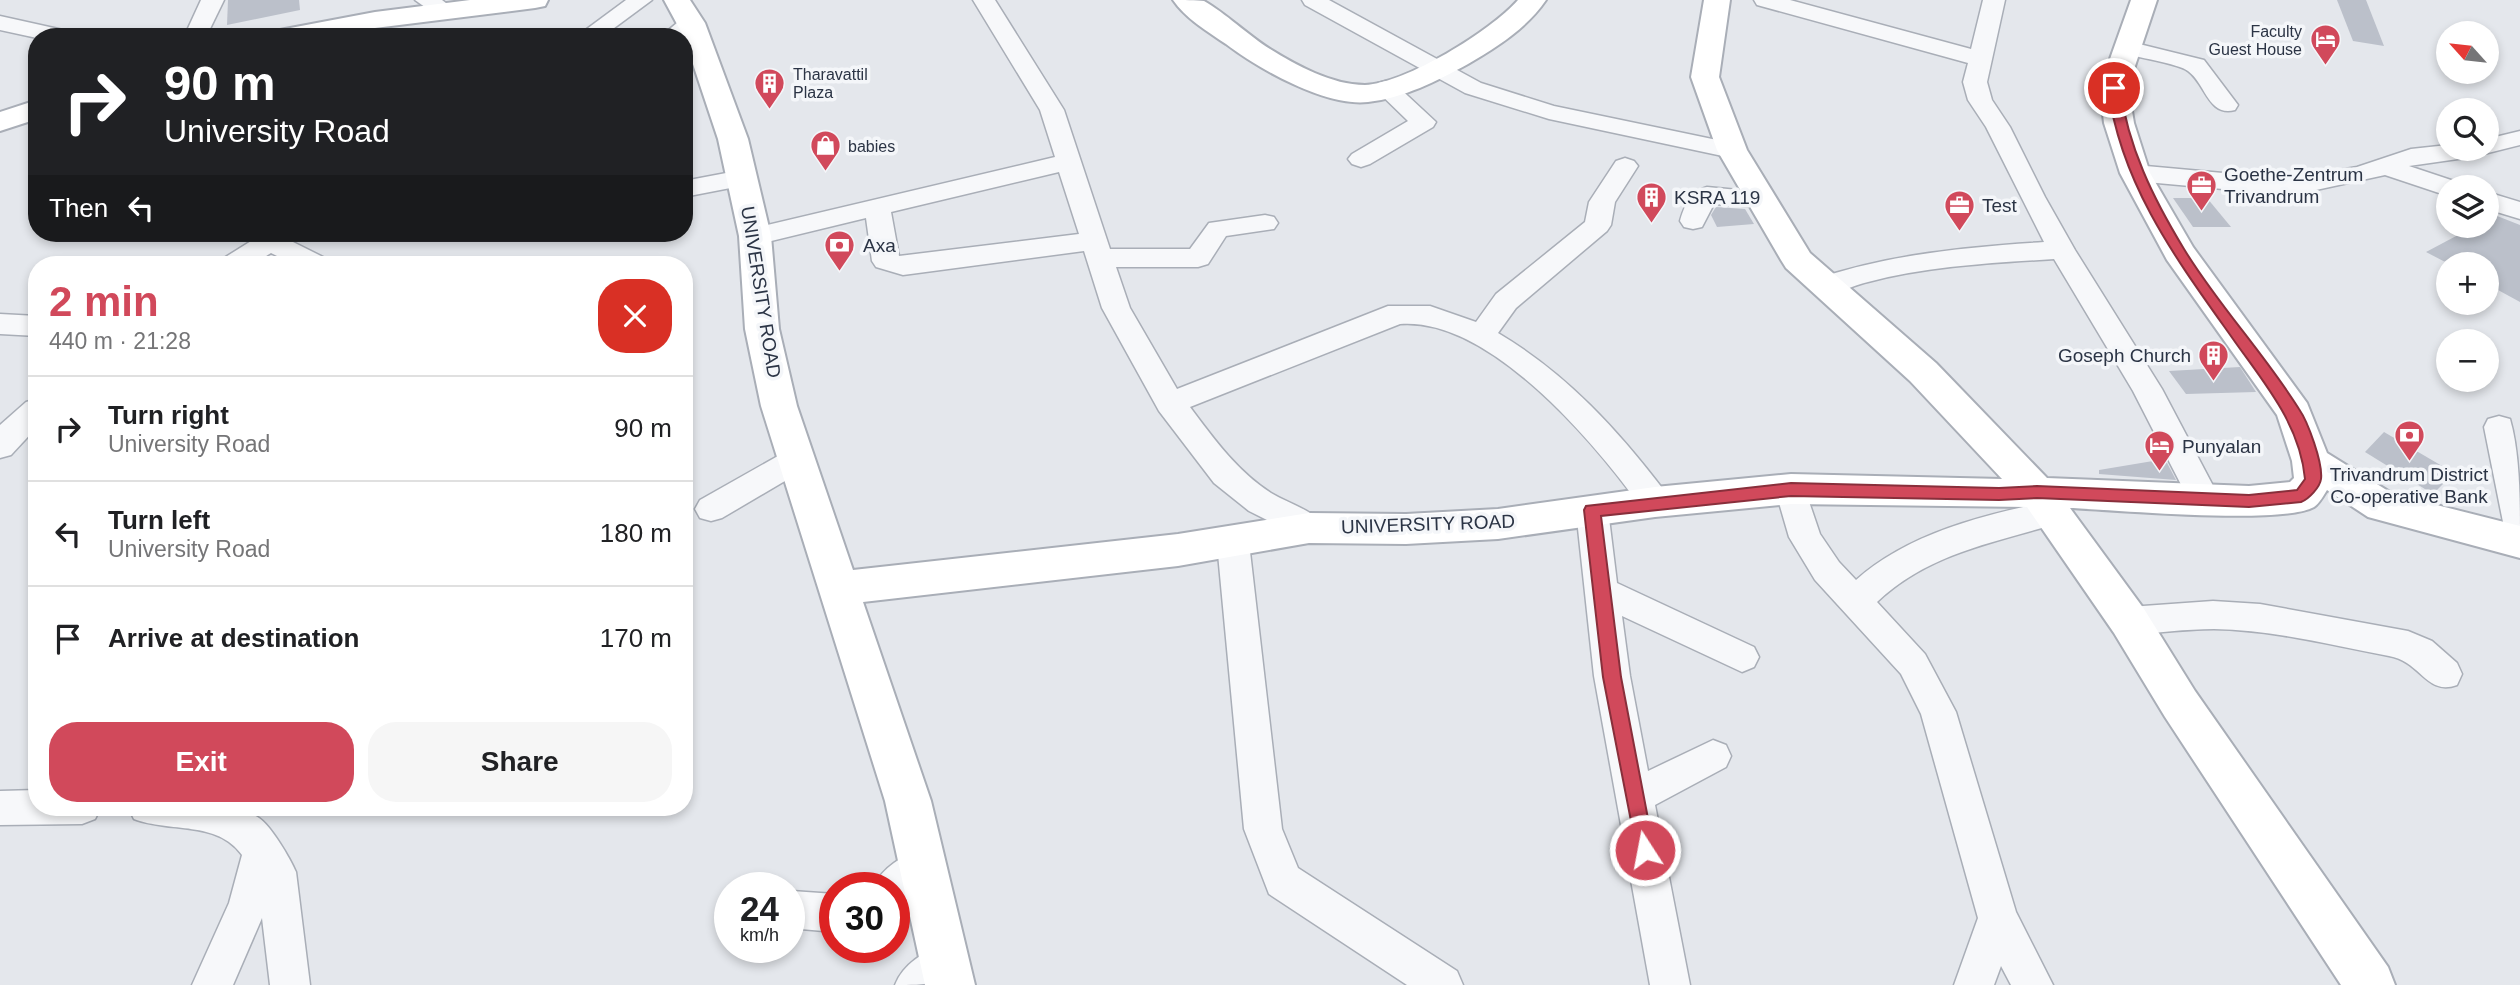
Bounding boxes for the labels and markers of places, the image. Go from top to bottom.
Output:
place label: Faculty Guest House [2209,23,2302,58]
hotel icon: Faculty Guest House [2308,23,2342,67]
pin [2084,58,2144,118]
building icon: Tharavattil Plaza [753,66,787,110]
place label: Tharavattil Plaza [793,66,868,101]
shop icon: babies [808,129,842,173]
place label: babies [848,138,895,155]
place label: Goethe-Zentrum Trivandrum [2224,164,2363,207]
office icon: Goethe-Zentrum Trivandrum [2184,168,2218,212]
building icon: KSRA 119 [1634,180,1668,224]
place label: KSRA 119 [1674,187,1760,208]
office icon: Test [1942,188,1976,232]
place label: Test [1982,195,2018,216]
bank icon: Axa [823,228,857,272]
place label: Axa [863,235,896,256]
building icon: Goseph Church [2197,338,2231,382]
place label: Goseph Church [2058,345,2191,366]
bank icon: Trivandrum District Co-operative Bank [2392,418,2426,462]
hotel icon: Punyalan [2142,429,2176,473]
place label: Punyalan [2182,436,2261,457]
place label: Trivandrum District Co-operative Bank [2330,464,2489,507]

